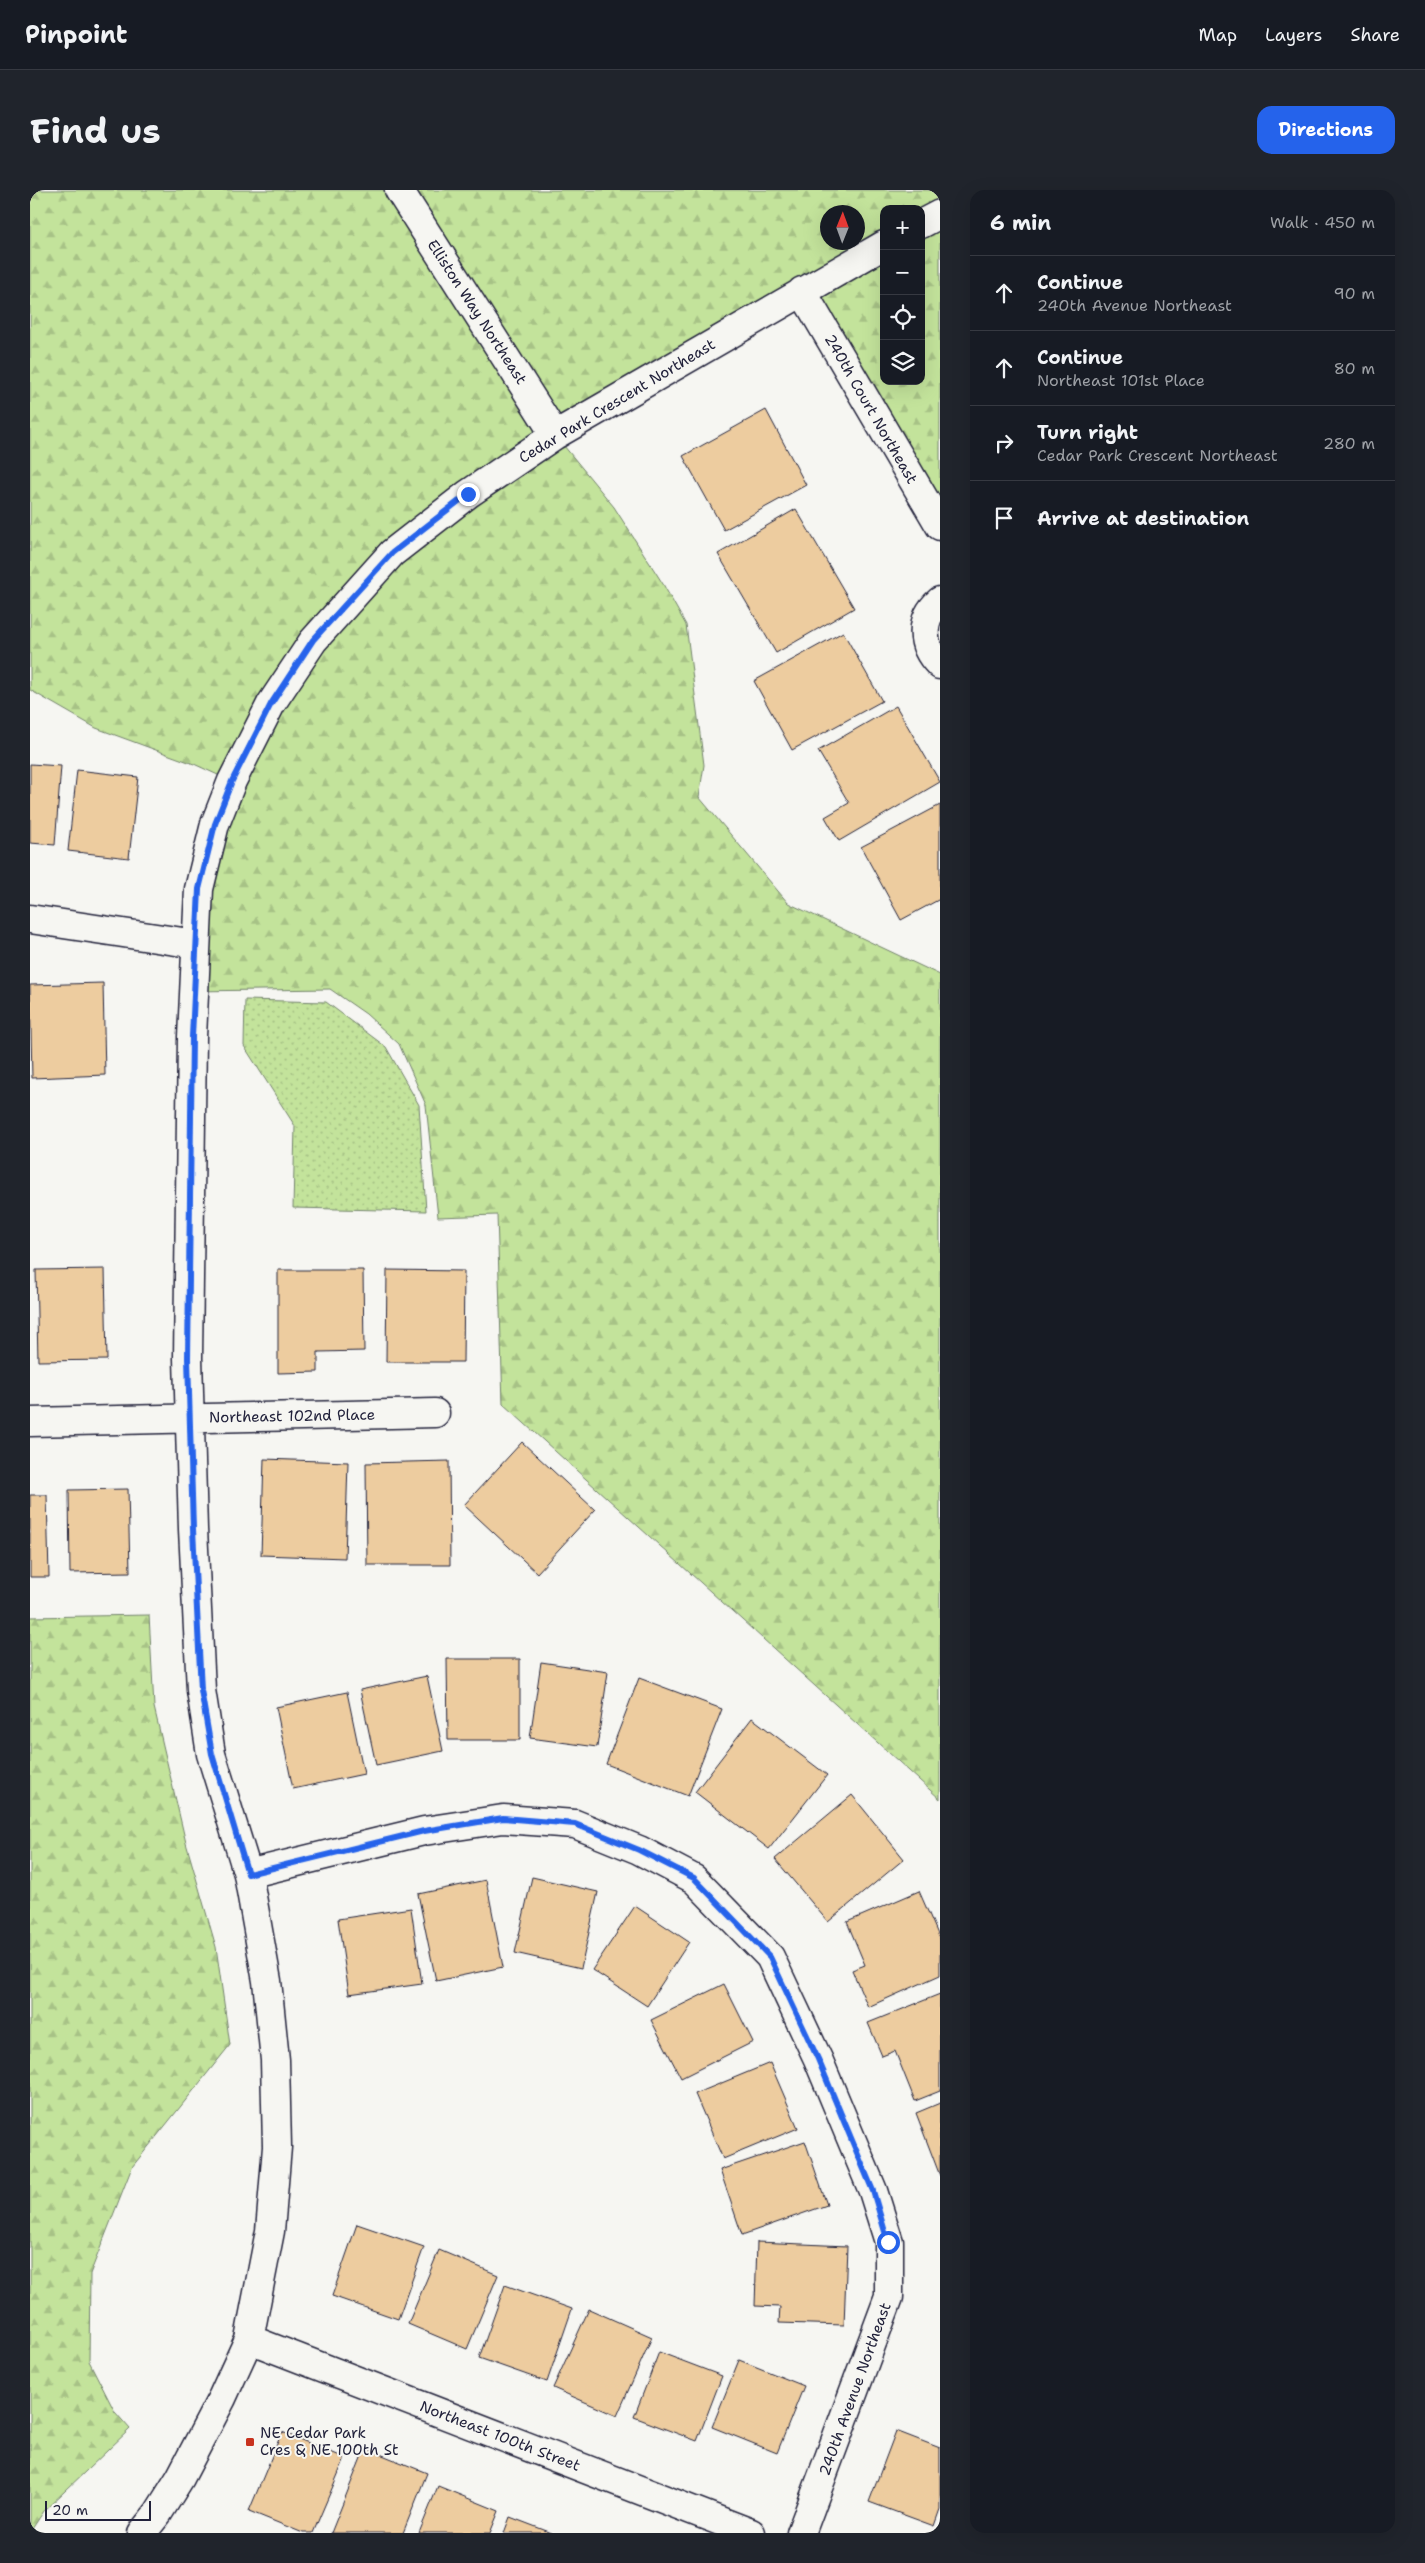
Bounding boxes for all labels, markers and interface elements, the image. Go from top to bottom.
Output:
text: Pinpoint [25,19,127,51]
text: Map [1199,23,1237,47]
text: Layers [1265,23,1322,47]
text: Share [1350,23,1400,47]
button: Directions [1257,106,1395,154]
text: Find us [30,107,161,154]
north arrow [820,205,865,250]
map controls [880,205,925,385]
button: + [880,205,925,250]
text: 6 min [990,209,1051,237]
text: Walk · 450 m [1270,212,1375,233]
street label: Elliston Way Northeast [423,236,531,388]
button: − [880,250,925,295]
text: Continue [1037,270,1123,295]
icon: ahead [990,279,1018,307]
text: 90 m [1334,283,1375,304]
button: locate [880,295,925,340]
text: 240th Avenue Northeast [1037,295,1232,316]
street label: 240th Court Northeast [820,331,922,487]
street label: Cedar Park Crescent Northeast [515,334,719,468]
button: layers [880,340,925,385]
text: Continue [1037,345,1123,370]
icon: ahead [990,354,1018,382]
text: 80 m [1334,358,1375,379]
text: Northeast 101st Place [1037,370,1205,391]
text: Turn right [1037,420,1138,445]
icon: right [990,429,1018,457]
text: 280 m [1323,433,1375,454]
text: Cedar Park Crescent Northeast [1037,445,1278,466]
route end [457,483,480,506]
icon: arrive [990,504,1018,532]
text: Arrive at destination [1037,506,1249,531]
street label: Northeast 102nd Place [209,1405,375,1427]
route start [877,2231,900,2254]
street label: 240th Avenue Northeast [814,2300,896,2478]
street label: Northeast 100th Street [417,2396,583,2476]
place label: NE Cedar Park Cres & NE 100th St [260,2423,398,2460]
marker: NE Cedar Park Cres & NE 100th St [244,2436,256,2448]
scale bar [45,2498,151,2521]
text: 20 m [52,2501,88,2519]

